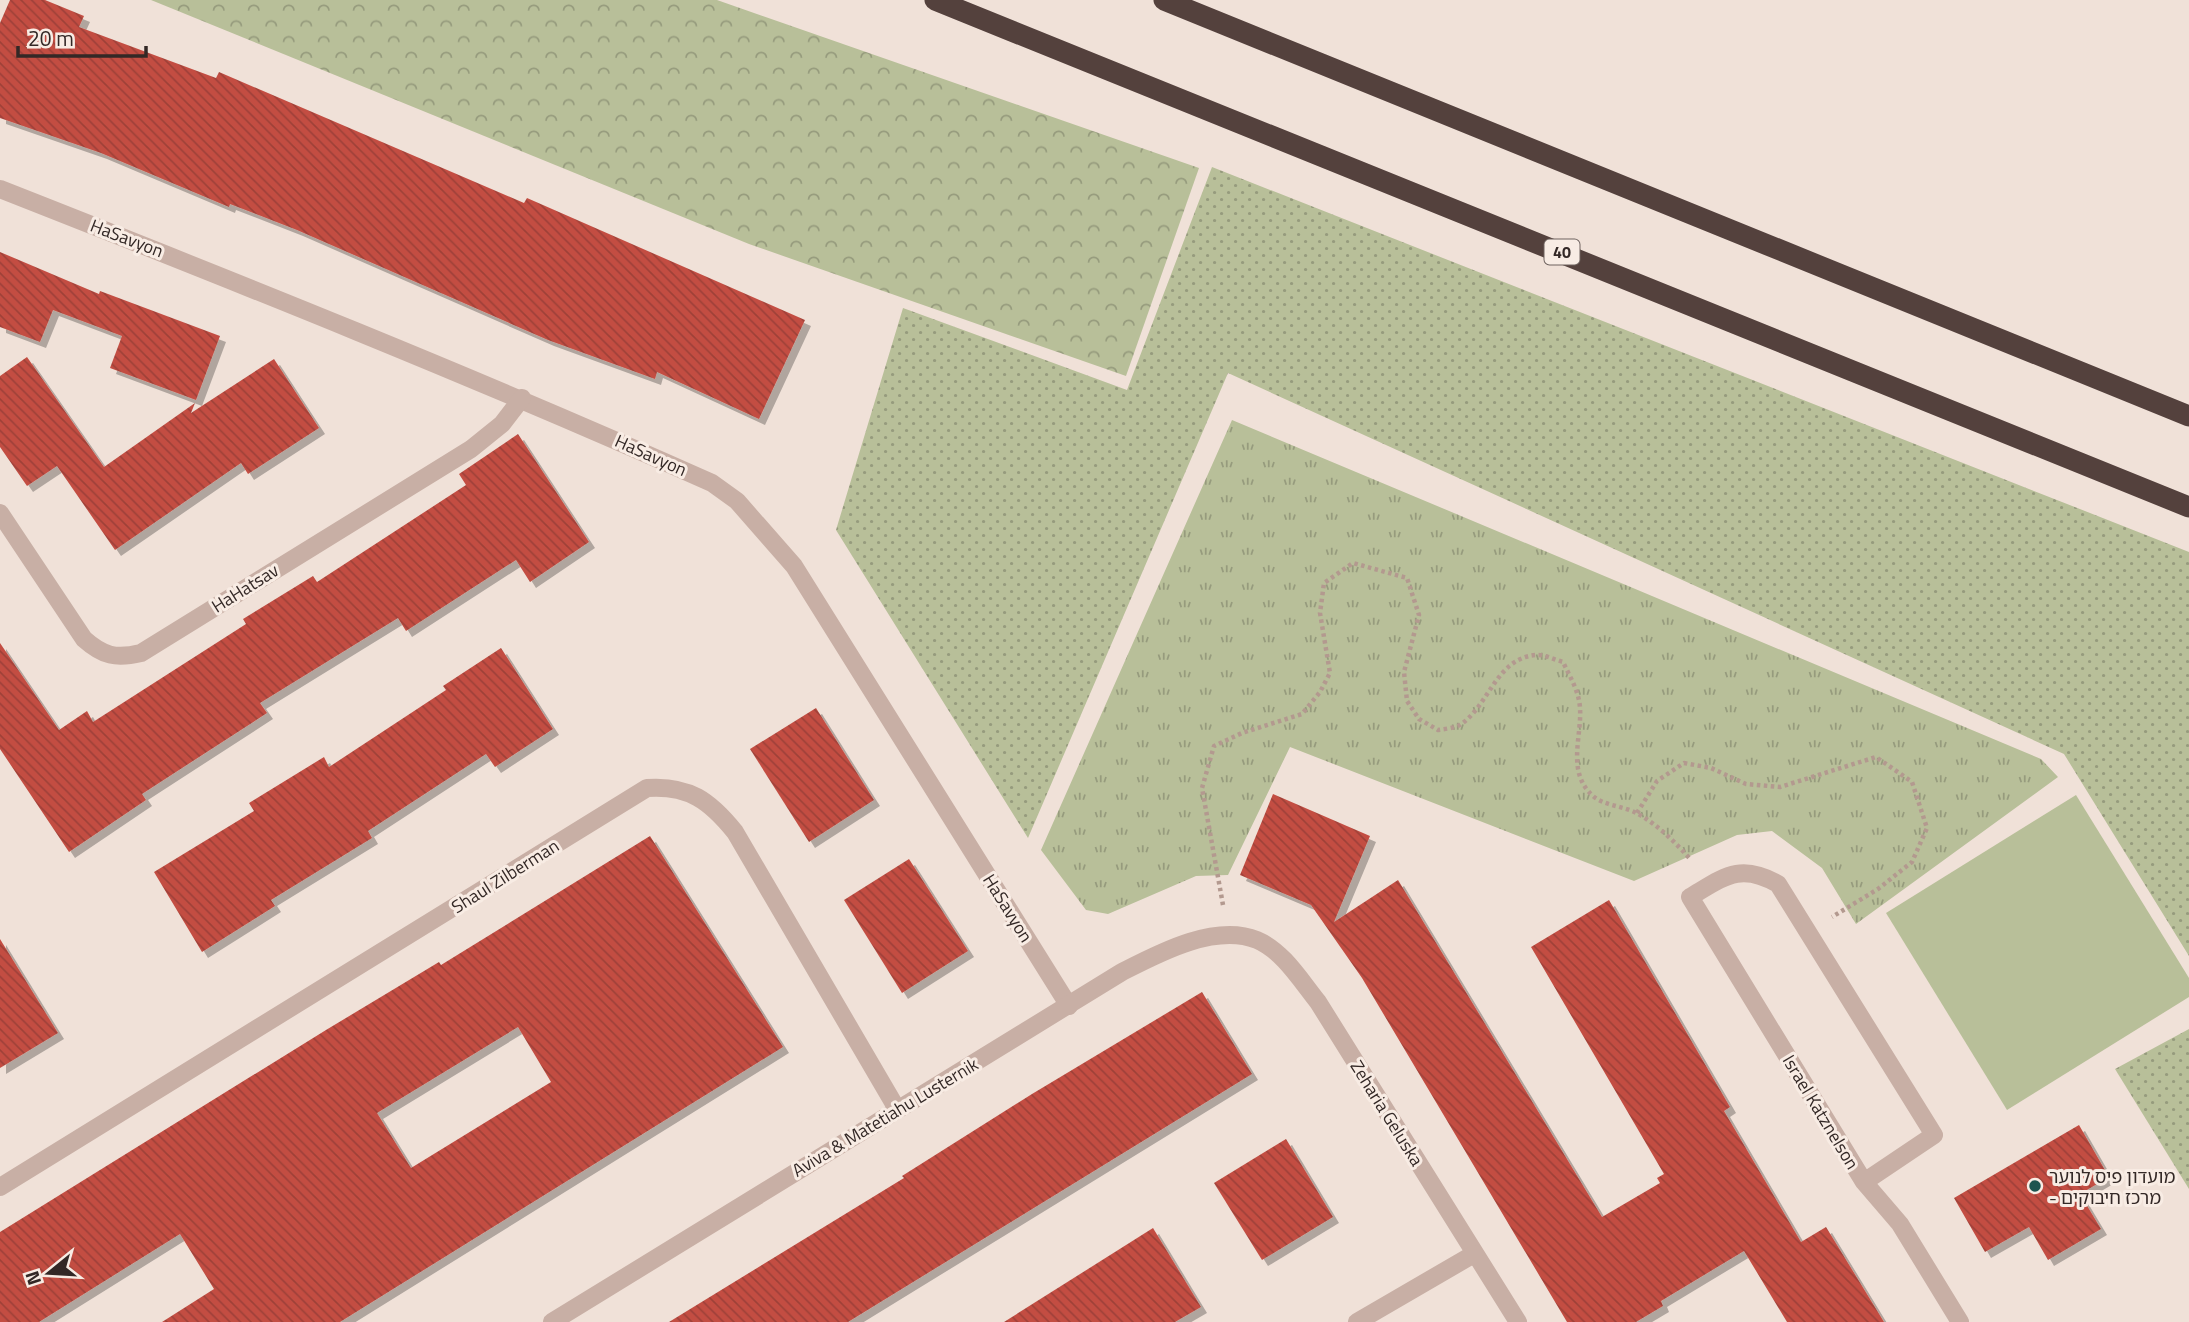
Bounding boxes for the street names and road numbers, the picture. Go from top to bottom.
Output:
street label: HaSavyon [87,212,167,264]
road number: 40 [1544,240,1580,264]
street label: HaSavyon [611,427,691,483]
street label: HaHatsav [206,557,284,619]
street label: Shaul Zilberman [446,832,564,920]
street label: HaSavyon [976,869,1040,947]
street label: Aviva & Matetiahu Lusternik [787,1050,984,1183]
street label: Israel Katznelson [1776,1050,1866,1174]
street label: Zeharia Geluska [1344,1055,1430,1171]

